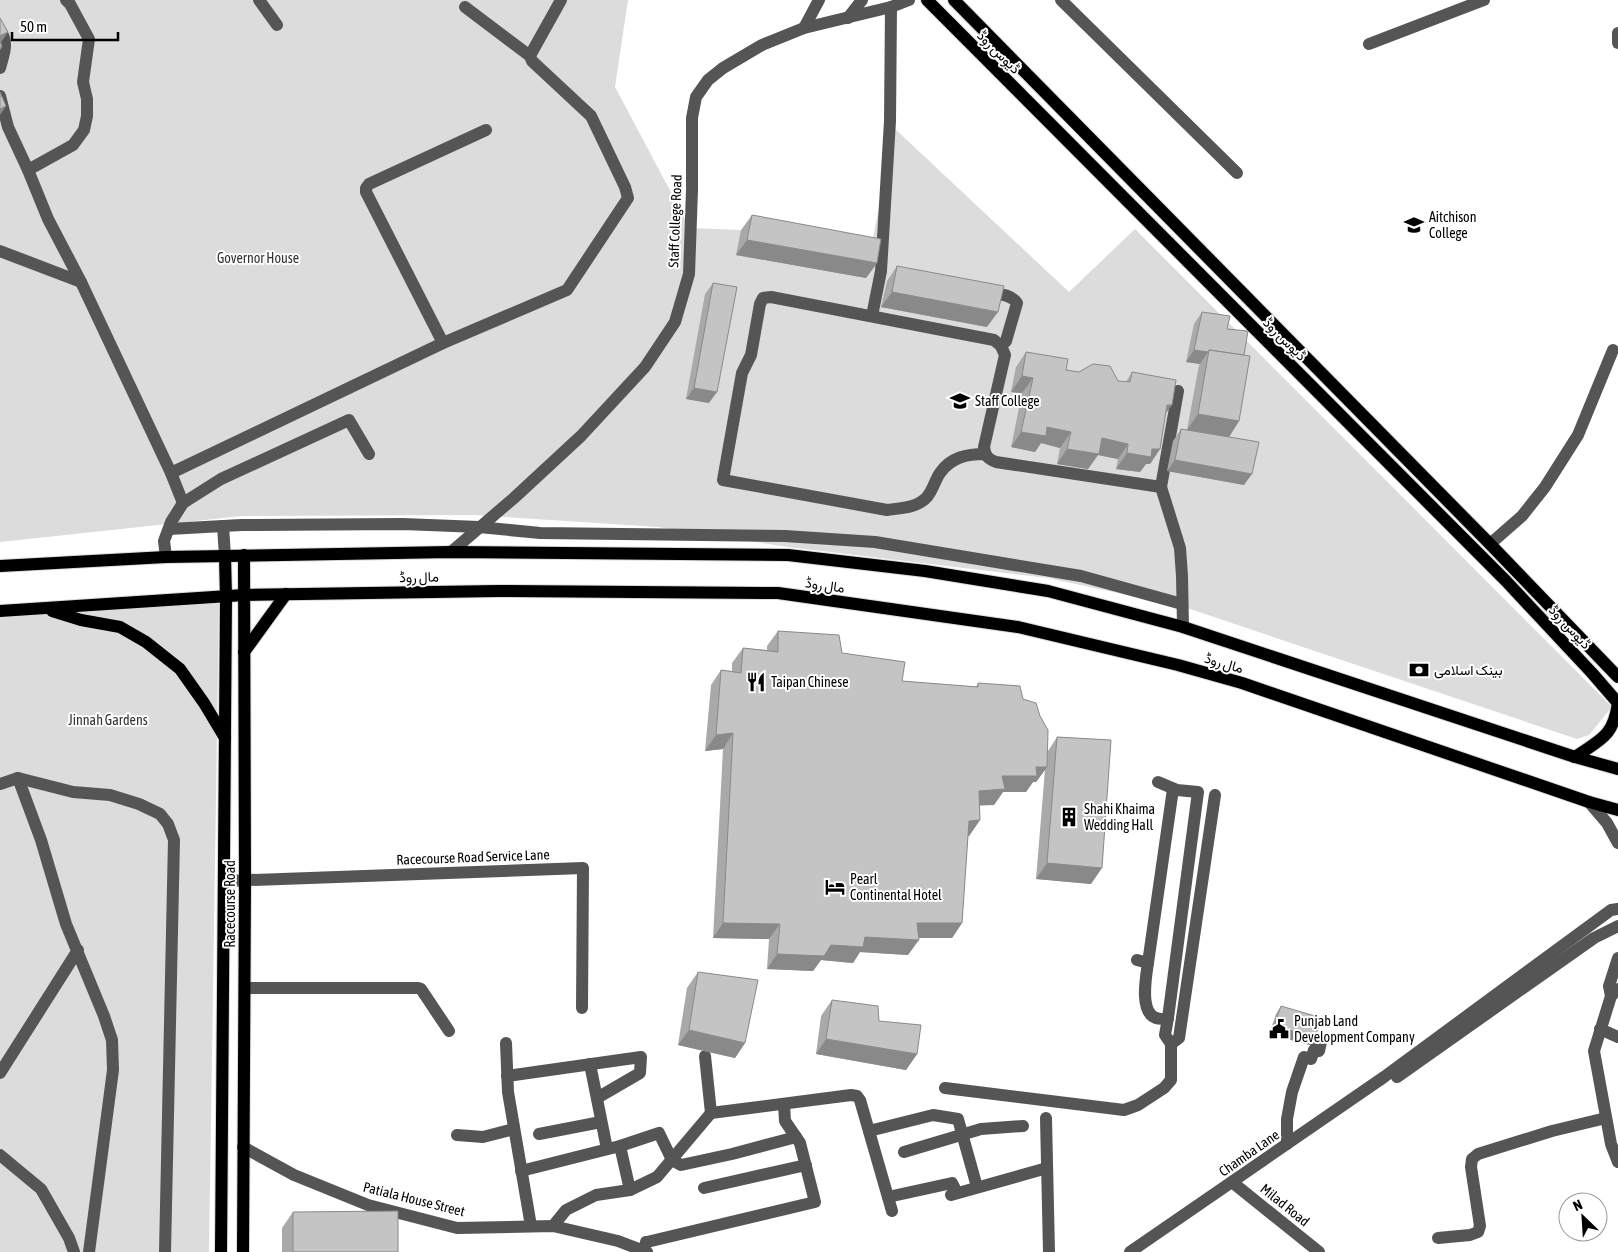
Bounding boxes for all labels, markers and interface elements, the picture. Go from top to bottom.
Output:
scale bar [12,10,119,42]
text: 50 m [20,18,47,35]
street label: ڈیوس روڈ [974,27,1024,78]
street label: Staff College Road [665,174,685,268]
place label: Aitchison College [1429,209,1476,241]
school or university icon: Aitchison College [1403,214,1425,236]
park label: Governor House [217,250,299,266]
street label: ڈیوس روڈ [1260,314,1310,365]
school or university icon: Staff College [949,390,971,412]
place label: Staff College [975,393,1040,409]
street label: مال روڈ [399,569,439,587]
street label: مال روڈ [804,574,846,598]
street label: ڈیوس روڈ [1545,602,1594,653]
street label: مال روڈ [1202,650,1245,678]
bank icon: بینک اسلامی [1408,659,1430,681]
place label: بینک اسلامی [1434,662,1503,679]
restaurant icon: Taipan Chinese [745,671,767,693]
place label: Taipan Chinese [771,674,849,690]
park label: Jinnah Gardens [68,712,148,728]
place label: Shahi Khaima Wedding Hall [1084,801,1155,833]
building icon: Shahi Khaima Wedding Hall [1058,806,1080,828]
street label: Racecourse Road Service Lane [396,846,550,868]
street label: Racecourse Road [222,860,238,948]
place label: Pearl Continental Hotel [850,871,942,903]
hotel icon: Pearl Continental Hotel [824,876,846,898]
place label: Punjab Land Development Company [1294,1013,1415,1045]
public building icon: Punjab Land Development Company [1268,1018,1290,1040]
street label: Chamba Lane [1216,1126,1282,1180]
street label: Patiala House Street [361,1179,467,1219]
street label: Milad Road [1257,1180,1313,1230]
north arrow [1558,1192,1608,1242]
text: N [1570,1196,1585,1214]

